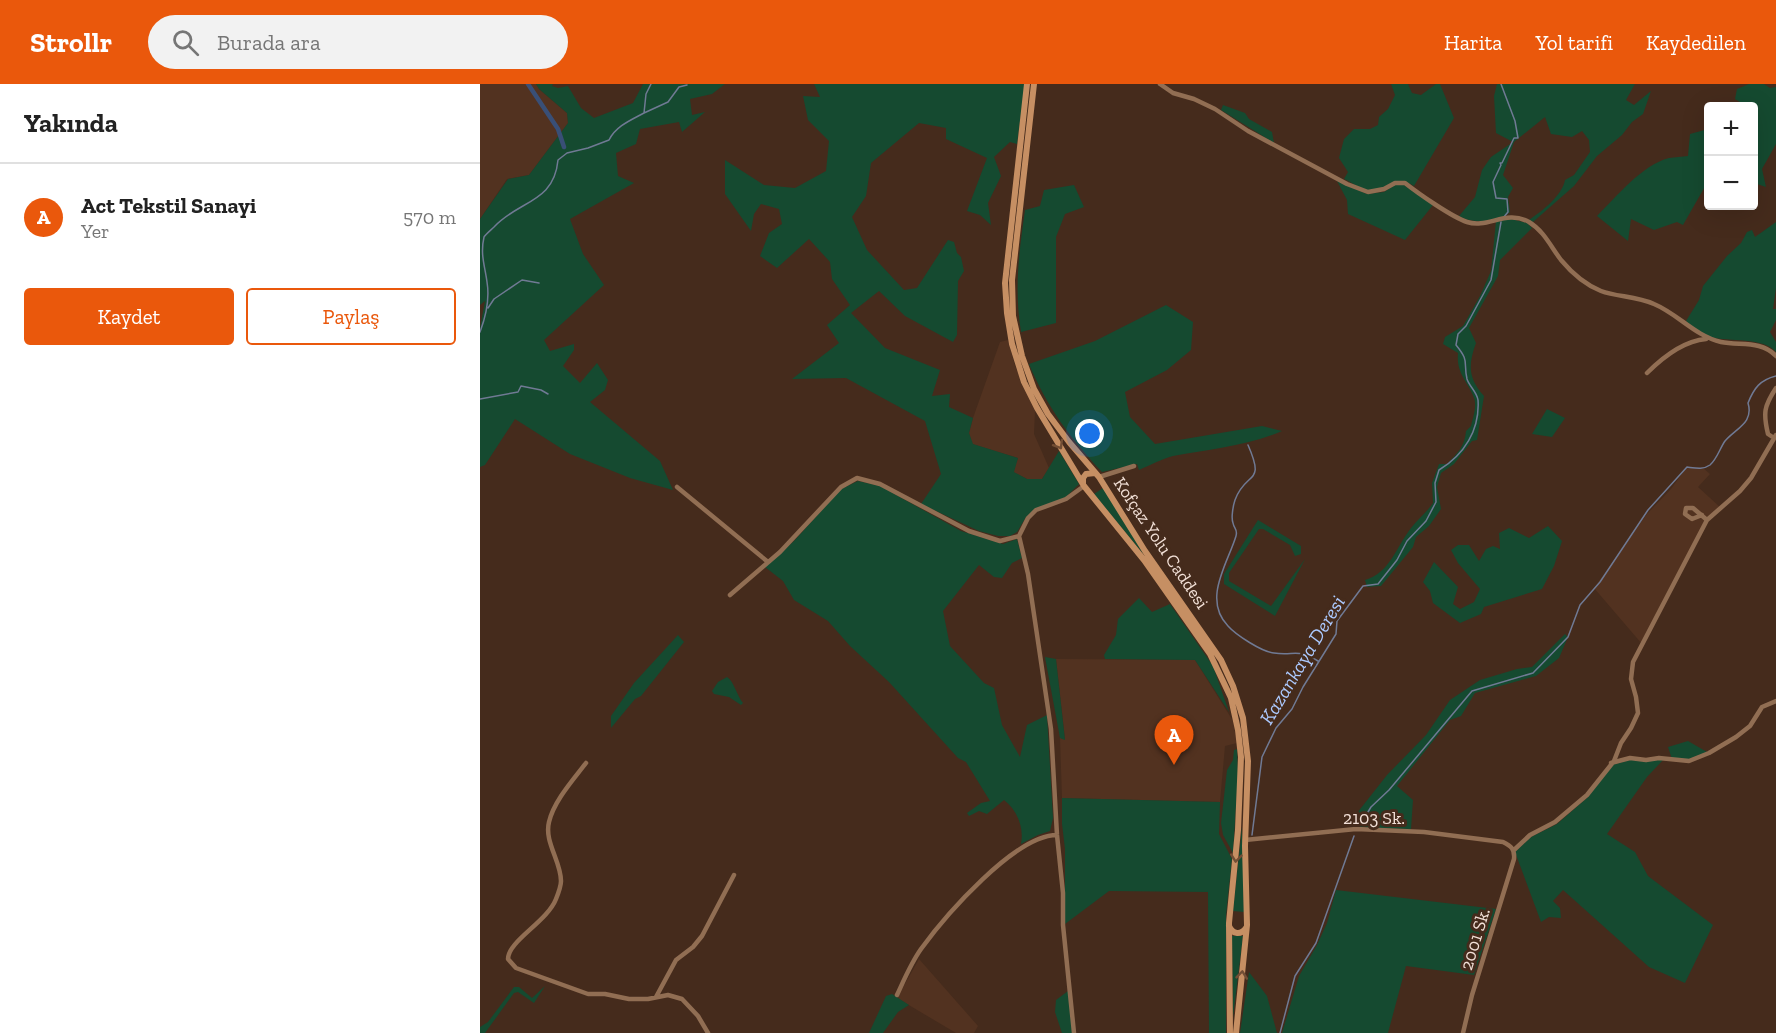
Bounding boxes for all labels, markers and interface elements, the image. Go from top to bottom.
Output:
search box [148,15,568,69]
text: Strollr [30,26,112,59]
icon: search [169,26,202,59]
text: Burada ara [217,29,321,56]
text: Harita [1444,30,1502,55]
text: Yol tarifi [1535,30,1613,55]
text: Kaydedilen [1646,30,1746,55]
map controls [1704,102,1758,210]
button: + [1704,102,1758,156]
text: Yakında [24,107,118,139]
button: − [1704,156,1758,210]
text: Act Tekstil Sanayi [81,192,256,219]
text: A [37,205,50,229]
text: 570 m [403,205,456,229]
text: Yer [81,219,110,243]
button: Kaydet [24,288,234,345]
button: Paylaş [246,288,456,345]
your location [1075,419,1104,448]
one-way arrow [1052,439,1064,449]
street label: Kofçaz Yolu Caddesi [1109,473,1213,613]
water label: Kazankaya Deresi [1254,591,1350,729]
pin: A [1154,716,1194,765]
street label: 2103 Sk. [1343,807,1405,829]
one-way arrow [1230,853,1243,862]
street label: 2001 Sk. [1455,905,1495,973]
one-way arrow [1235,970,1248,979]

